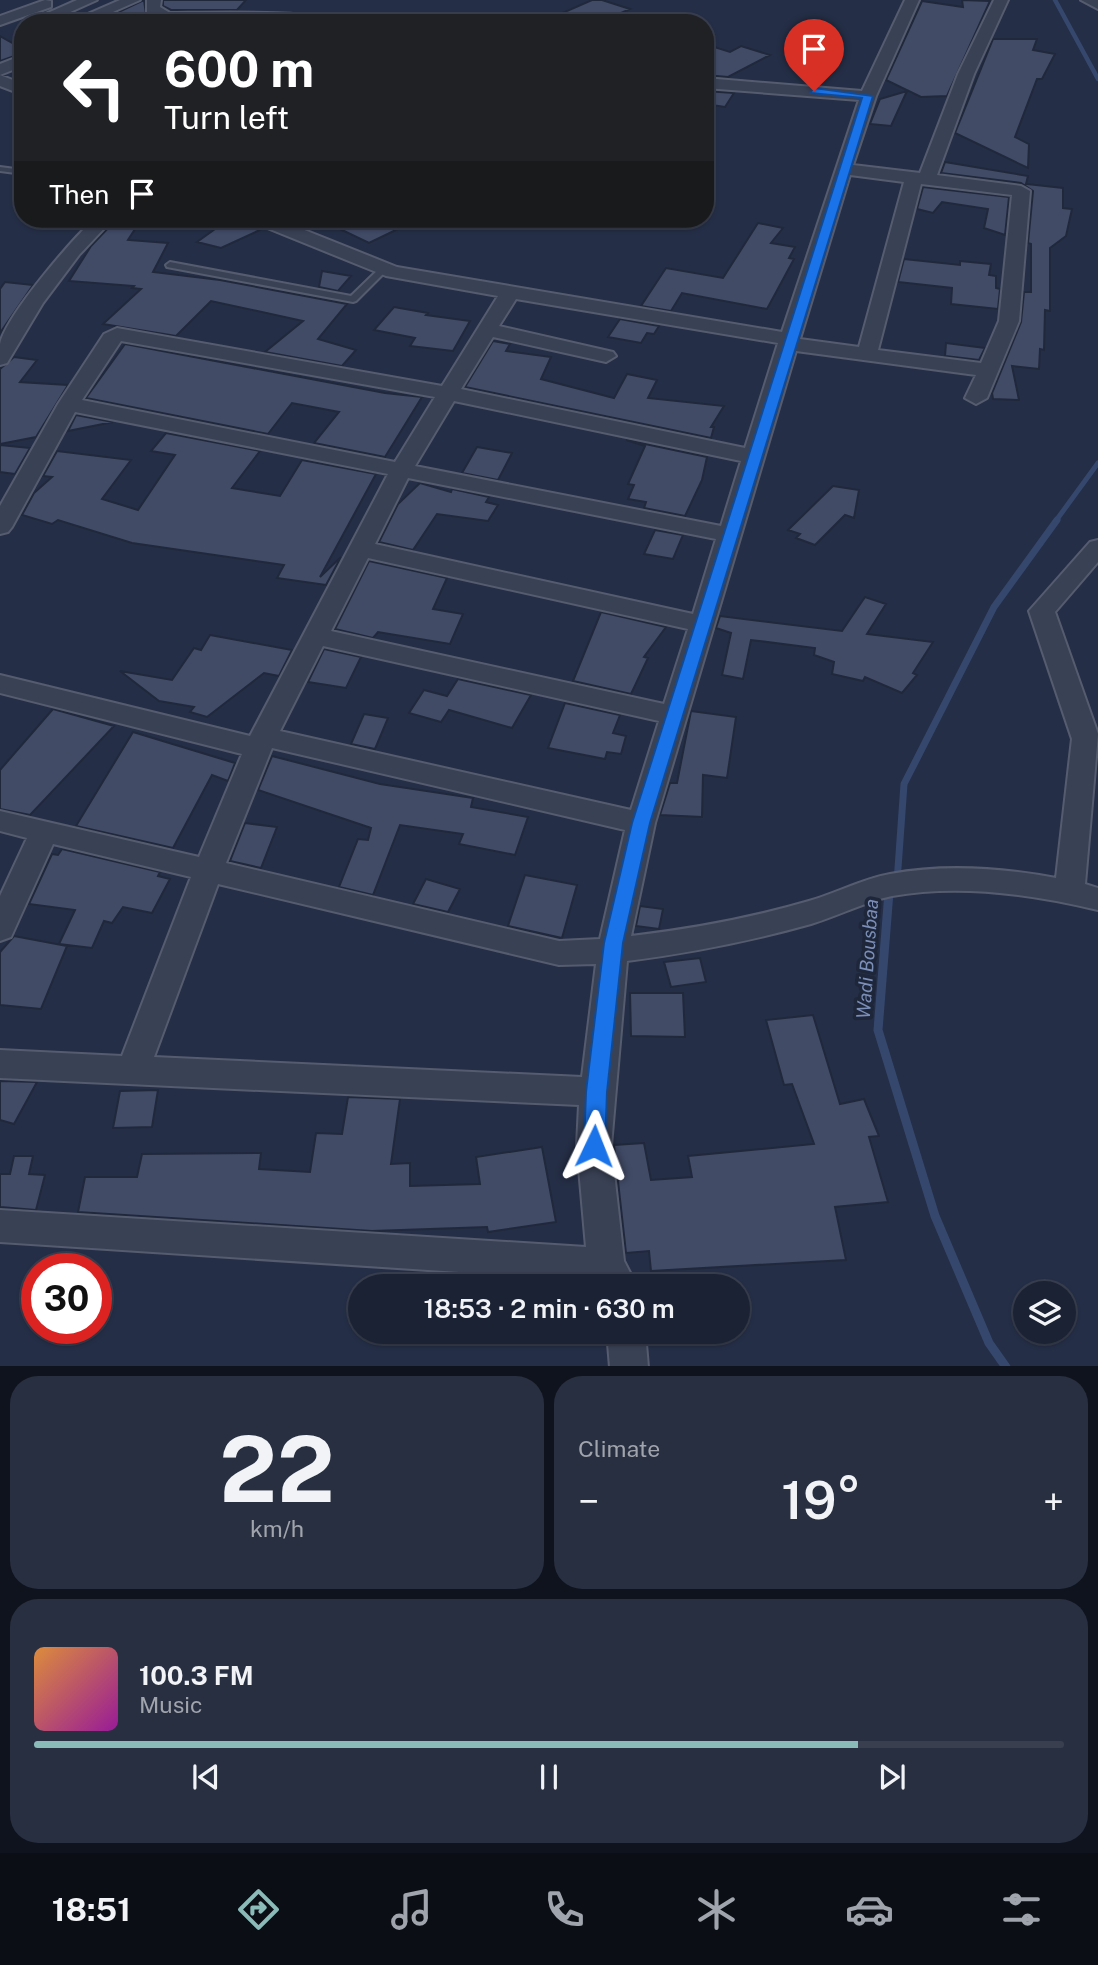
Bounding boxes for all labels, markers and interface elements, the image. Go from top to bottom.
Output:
pin [784,19,844,91]
icon: arrive [795,30,833,68]
text: 600 m [164,40,314,98]
icon: left [49,42,140,133]
text: Turn left [164,99,289,136]
icon: arrive [123,175,161,213]
text: Then [49,179,109,210]
water label: Wadi Bousbaa [852,898,882,1020]
position arrow [557,1109,631,1183]
speed limit sign: 30 [21,1253,112,1344]
map controls [1013,1281,1076,1344]
button: layers [1013,1281,1076,1344]
text: 18:53 · 2 min · 630 m [423,1293,675,1324]
text: 22 [219,1416,335,1522]
text: Climate [578,1435,660,1462]
text: 19° [781,1470,861,1531]
text: − [578,1479,599,1524]
text: + [1043,1479,1064,1524]
text: km/h [250,1515,304,1542]
text: 100.3 FM [139,1660,254,1691]
text: Music [139,1691,203,1718]
icon: previous [187,1758,225,1796]
icon: pause [530,1758,568,1796]
icon: next [873,1758,911,1796]
icon: directions [234,1885,283,1934]
icon: music [387,1885,436,1934]
icon: phone [540,1885,589,1934]
icon: climate [692,1885,741,1934]
icon: car [845,1885,894,1934]
icon: filters [997,1885,1046,1934]
text: 18:51 [52,1891,131,1928]

